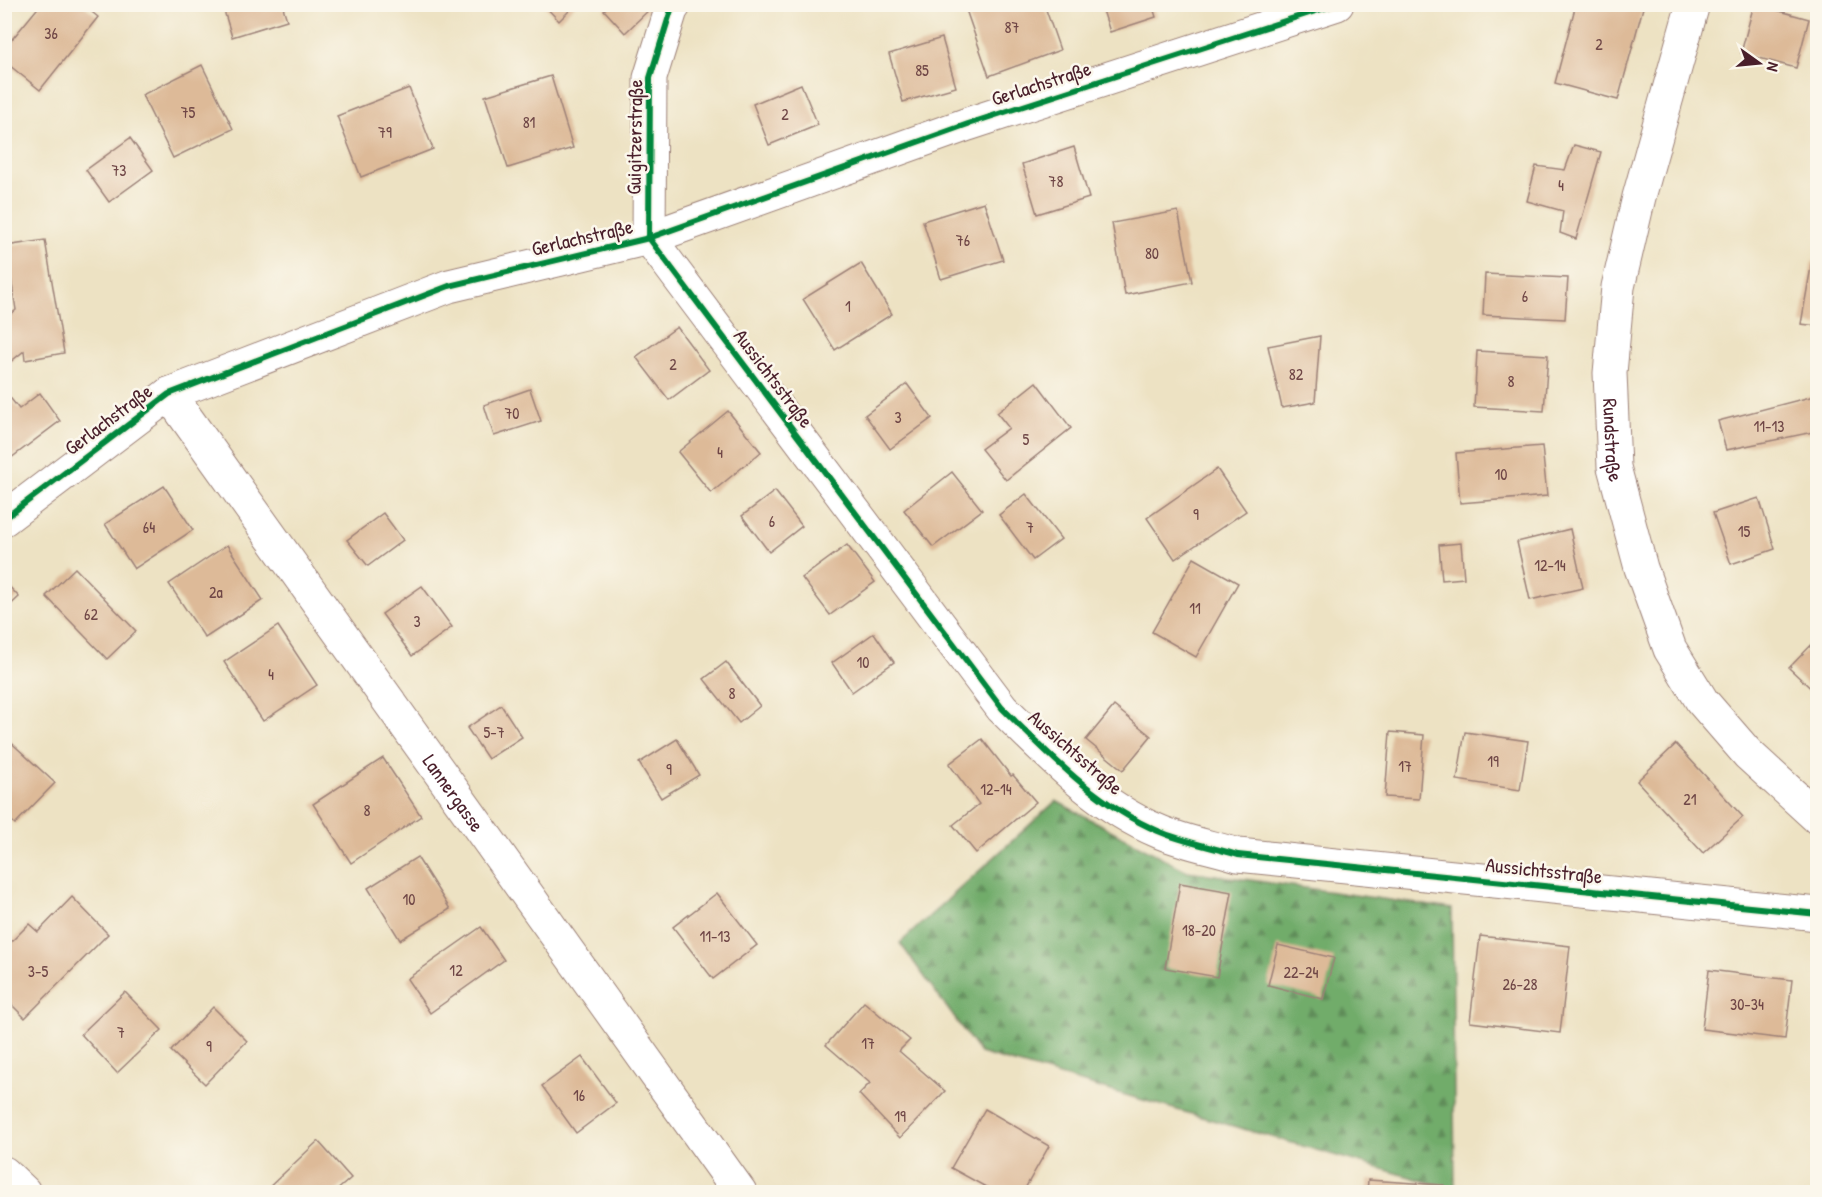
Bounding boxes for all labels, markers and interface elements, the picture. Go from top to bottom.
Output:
house number: 87 [1005,16,1019,38]
house number: 36 [44,22,58,44]
house number: 2 [1595,33,1603,55]
north arrow [1729,33,1789,93]
street label: Gerlachstraße [988,54,1094,112]
house number: 85 [915,59,929,81]
text: N [1762,60,1785,74]
street label: Guigitzerstraße [619,79,649,195]
house number: 75 [181,101,196,123]
house number: 2 [781,103,789,125]
house number: 81 [523,111,536,133]
house number: 79 [378,121,392,143]
house number: 73 [111,159,127,181]
house number: 78 [1049,170,1063,192]
house number: 4 [1558,174,1564,196]
street label: Gerlachstraße [529,212,635,262]
house number: 76 [956,229,970,251]
house number: 80 [1145,242,1159,264]
house number: 6 [1522,285,1528,307]
house number: 1 [845,295,851,317]
street label: Aussichtsstraße [728,323,820,433]
house number: 2 [669,353,677,375]
house number: 82 [1289,363,1304,385]
house number: 8 [1508,370,1515,392]
street label: Gerlachstraße [59,377,157,461]
street label: Rundstraße [1598,398,1631,484]
house number: 70 [504,402,520,424]
house number: 3 [894,406,902,428]
house number: 11-13 [1753,415,1785,437]
house number: 5 [1023,428,1030,450]
house number: 4 [717,441,723,463]
house number: 10 [1495,463,1507,485]
house number: 9 [1193,503,1199,525]
house number: 6 [769,510,775,532]
house number: 64 [143,516,155,538]
house number: 7 [1026,516,1034,538]
house number: 15 [1738,520,1751,542]
house number: 12-14 [1534,554,1566,576]
house number: 2a [209,581,223,603]
house number: 11 [1189,597,1201,619]
house number: 62 [84,603,98,625]
house number: 3 [413,610,421,632]
house number: 10 [857,651,869,673]
house number: 4 [268,663,274,685]
house number: 8 [729,682,736,704]
street label: Aussichtsstraße [1023,703,1129,801]
house number: 5-7 [483,721,505,743]
street label: Lannergasse [417,748,491,837]
house number: 19 [1487,750,1499,772]
house number: 17 [1398,755,1412,777]
house number: 9 [666,758,672,780]
house number: 12-14 [980,778,1012,800]
house number: 21 [1683,788,1697,810]
house number: 8 [364,799,371,821]
street label: Aussichtsstraße [1484,850,1604,890]
house number: 10 [403,888,415,910]
house number: 18-20 [1182,919,1216,941]
house number: 11-13 [699,925,731,947]
house number: 12 [449,959,463,981]
house number: 3-5 [28,960,48,982]
house number: 22-24 [1284,961,1318,983]
house number: 26-28 [1503,973,1537,995]
house number: 30-34 [1730,993,1764,1015]
house number: 7 [117,1021,125,1043]
house number: 17 [861,1032,875,1054]
house number: 9 [206,1035,212,1057]
house number: 16 [573,1084,585,1106]
house number: 19 [894,1105,906,1127]

